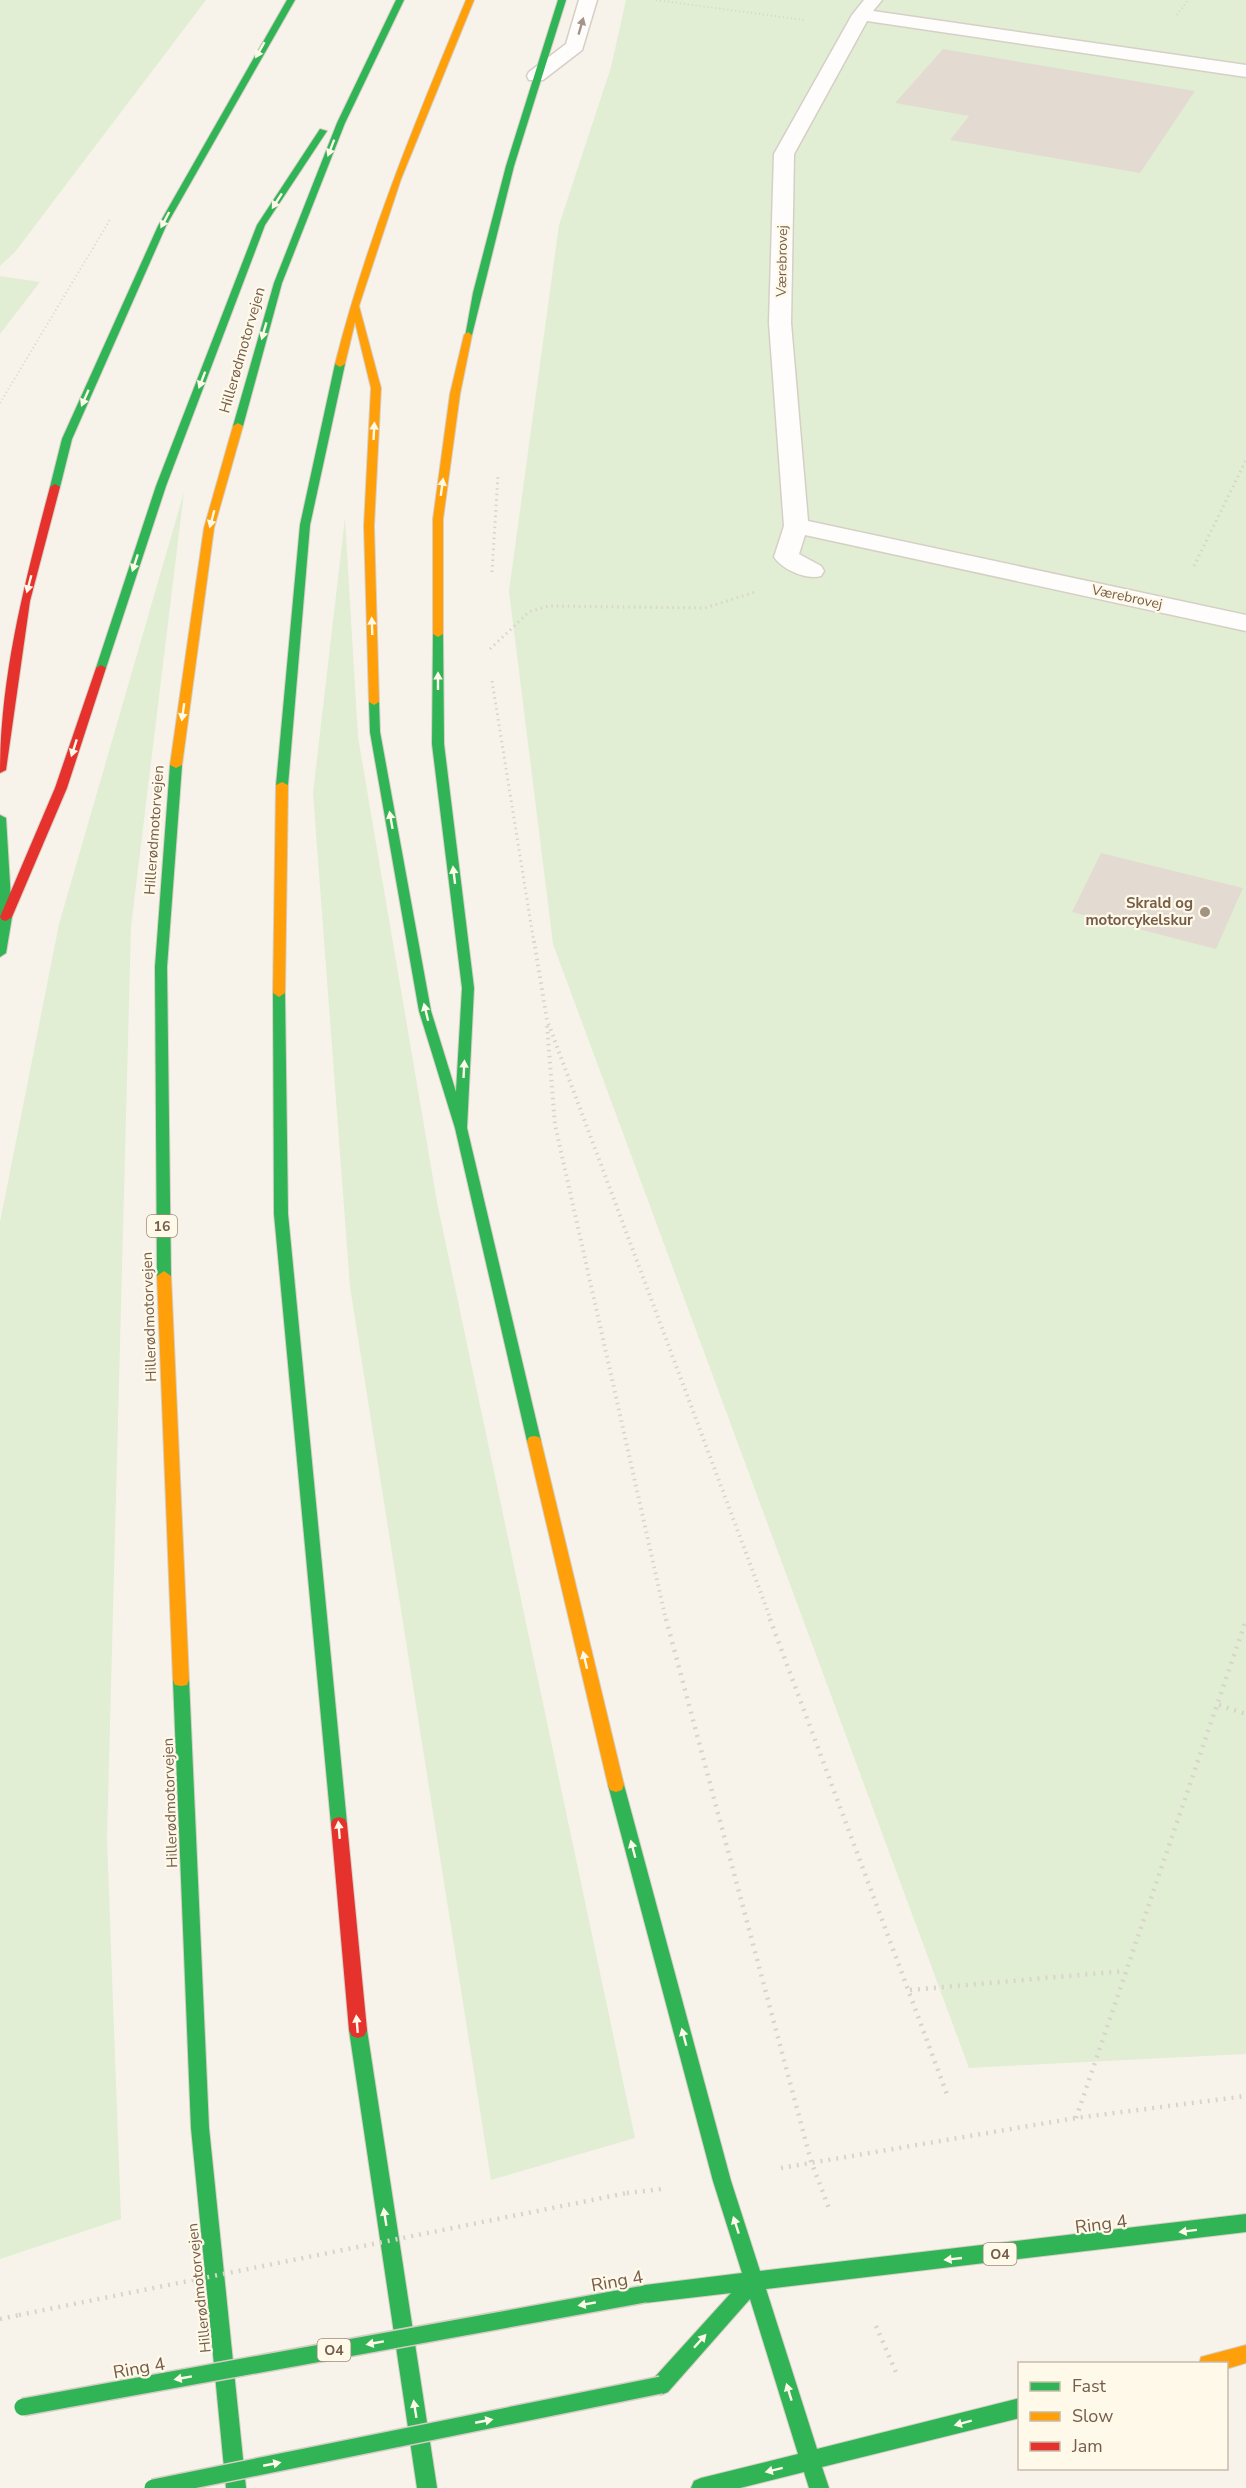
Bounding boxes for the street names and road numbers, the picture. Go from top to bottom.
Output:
street label: Værebrovej [772,225,792,298]
street label: Hillerødmotorvejen [214,285,270,415]
street label: Værebrovej [1089,580,1164,614]
street label: Hillerødmotorvejen [139,764,169,896]
road number: 16 [147,1215,177,1237]
street label: Hillerødmotorvejen [137,1252,161,1382]
street label: Hillerødmotorvejen [158,1738,182,1868]
street label: Ring 4 [1074,2209,1129,2239]
street label: Hillerødmotorvejen [182,2222,216,2354]
road number: O4 [984,2243,1016,2265]
street label: Ring 4 [589,2265,645,2297]
road number: O4 [318,2339,350,2361]
street label: Ring 4 [111,2352,167,2384]

